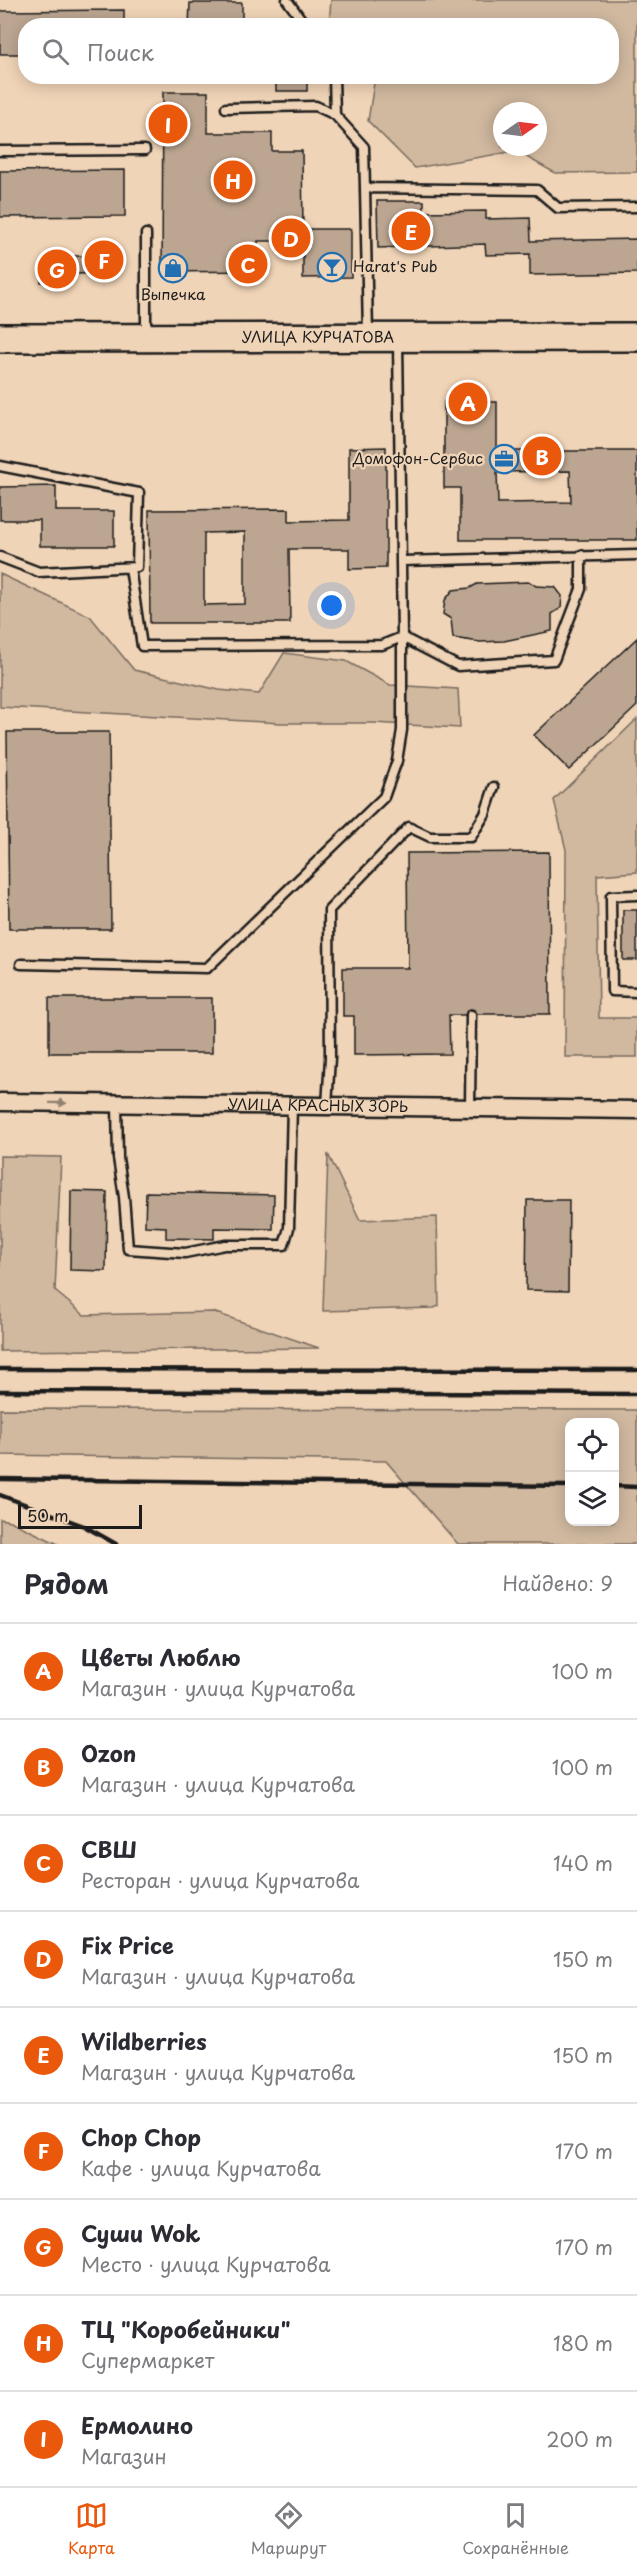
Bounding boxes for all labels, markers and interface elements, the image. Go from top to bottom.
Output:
search box [18,18,619,84]
icon: search [39,35,72,68]
text: Поиск [87,35,154,68]
pin: I [148,102,188,146]
north arrow [493,102,547,156]
pin: H [214,158,252,202]
pin: E [392,208,430,254]
pin: D [272,216,310,260]
pin: F [84,238,124,282]
pin: C [228,242,268,286]
pin: G [38,246,76,292]
bar icon: Harat's Pub [316,251,348,283]
shop icon: Выпечка [157,252,189,284]
place label: Harat's Pub [353,254,438,277]
place label: Выпечка [141,282,206,305]
street label: УЛИЦА КУРЧАТОВА [242,324,394,348]
pin: A [448,380,488,424]
pin: B [522,434,562,478]
office icon: Домофон-Сервис [488,443,520,475]
place label: Домофон-Сервис [352,446,483,469]
your location [317,591,346,620]
street label: УЛИЦА КРАСНЫХ ЗОРЬ [228,1092,408,1117]
one-way arrow [49,1098,68,1108]
map controls [565,1418,619,1526]
button: locate [565,1418,619,1472]
button: layers [565,1472,619,1526]
scale bar [18,1502,142,1530]
text: 50 m [27,1503,68,1527]
text: Рядом [24,1564,109,1603]
text: Найдено: 9 [502,1568,613,1598]
text: Цветы Люблю [81,1640,240,1673]
text: A [36,1656,51,1686]
text: 100 m [552,1656,613,1686]
text: Магазин · улица Курчатова [81,1673,355,1703]
text: Ozon [81,1736,136,1769]
text: B [37,1752,50,1782]
text: 100 m [552,1752,613,1782]
text: Магазин · улица Курчатова [81,1769,355,1799]
text: СВШ [81,1832,137,1865]
text: C [36,1848,51,1878]
text: 140 m [553,1848,613,1878]
text: Ресторан · улица Курчатова [81,1865,359,1895]
text: Fix Price [81,1928,174,1961]
text: D [36,1944,51,1974]
text: 150 m [553,1944,613,1974]
text: Магазин · улица Курчатова [81,1961,355,1991]
text: Wildberries [81,2024,207,2057]
text: E [37,2040,50,2070]
text: 150 m [553,2040,613,2070]
text: Магазин · улица Курчатова [81,2057,355,2087]
text: Chop Chop [81,2120,201,2153]
text: F [38,2136,49,2166]
text: 170 m [555,2136,613,2166]
text: Кафе · улица Курчатова [81,2153,321,2183]
text: Суши Wok [81,2216,200,2249]
text: G [35,2232,52,2262]
text: 170 m [555,2232,613,2262]
text: Место · улица Курчатова [81,2249,330,2279]
text: ТЦ "Коробейники" [81,2312,291,2345]
text: H [36,2328,51,2358]
text: 180 m [553,2328,613,2358]
text: Супермаркет [81,2345,214,2375]
text: Ермолино [81,2408,193,2441]
text: I [40,2424,47,2454]
text: 200 m [546,2424,613,2454]
text: Магазин [81,2441,167,2471]
tab: Карта [68,2499,115,2559]
tab: Маршрут [251,2499,326,2559]
tab: Сохранённые [462,2499,569,2559]

